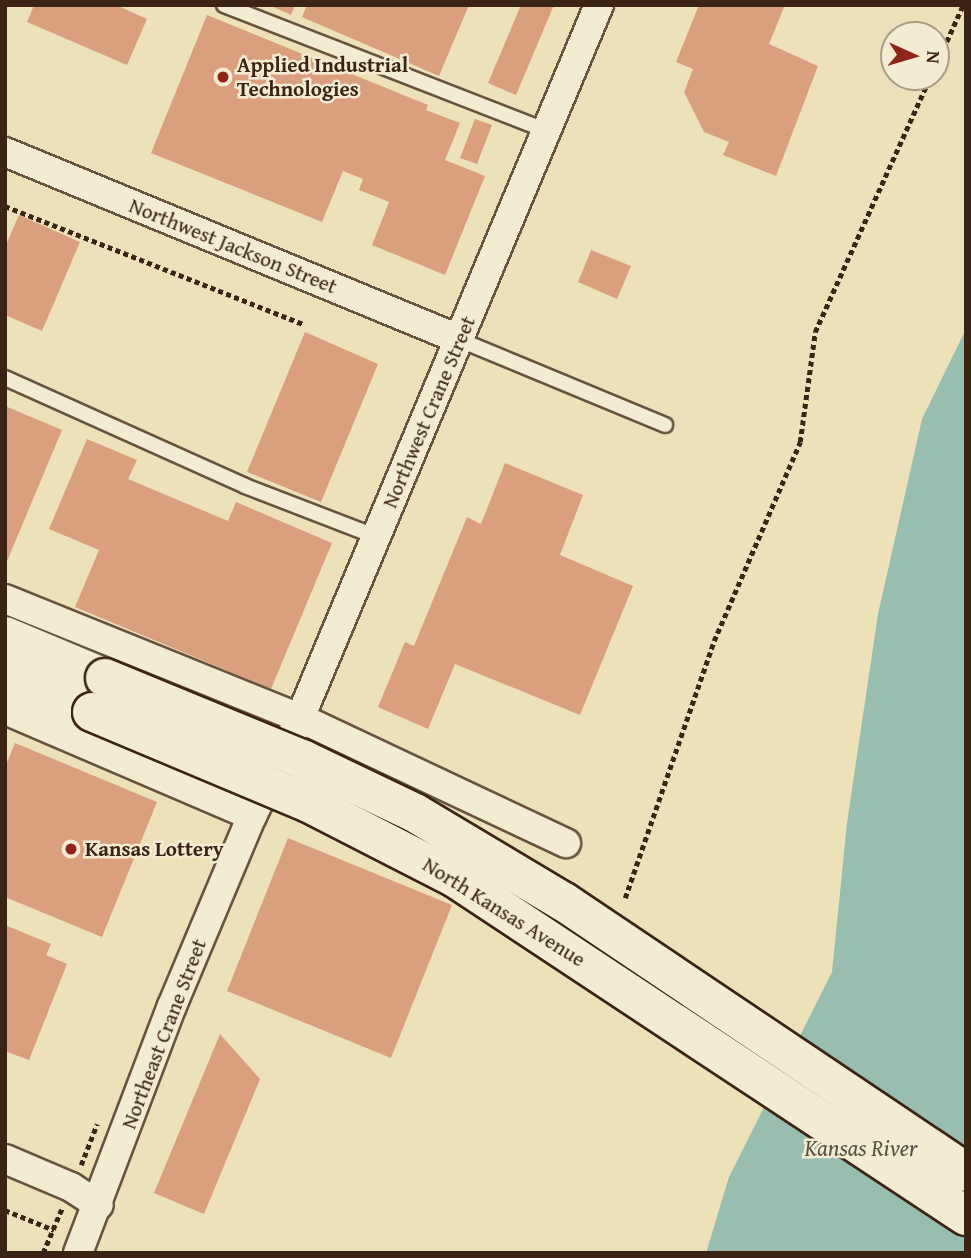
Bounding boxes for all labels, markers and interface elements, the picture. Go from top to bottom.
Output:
north arrow [880,21,950,91]
text: N [920,50,948,65]
place label: Applied Industrial Technologies [237,52,408,102]
marker: Applied Industrial Technologies [215,69,231,85]
street label: Northwest Jackson Street [125,193,341,299]
street label: Northwest Crane Street [377,312,481,512]
place label: Kansas Lottery [85,836,224,862]
marker: Kansas Lottery [63,841,79,857]
street label: North Kansas Avenue [418,852,590,972]
street label: Northeast Crane Street [116,935,212,1133]
water label: Kansas River [804,1134,918,1162]

